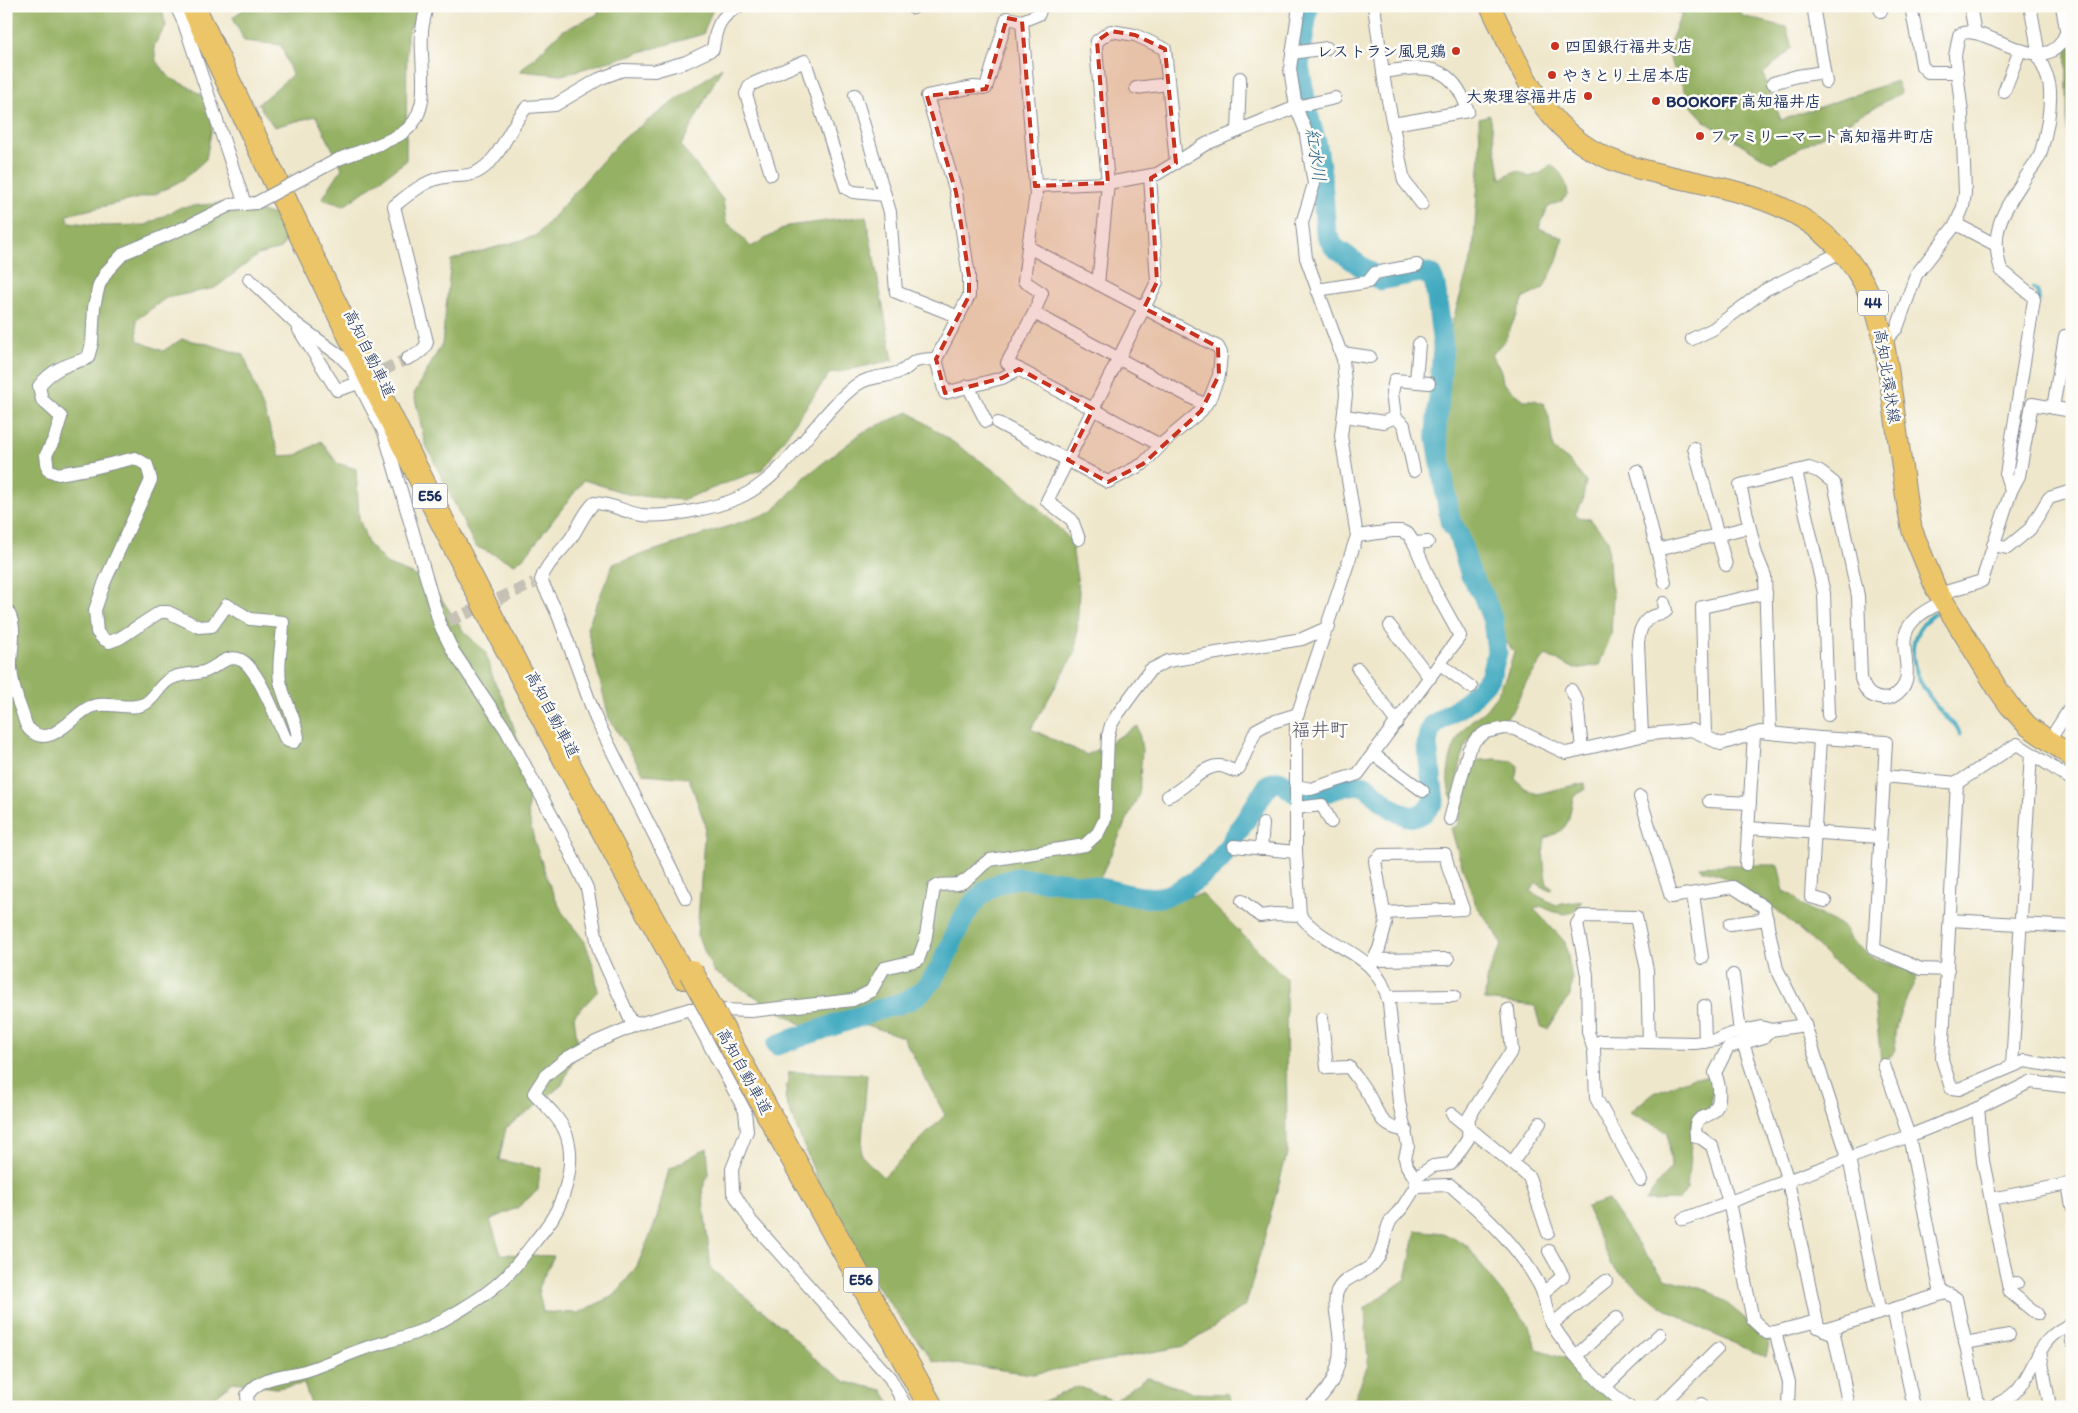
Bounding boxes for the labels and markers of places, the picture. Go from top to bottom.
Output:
place label: 四国銀行福井支店 [1565,37,1693,56]
marker: 四国銀行福井支店 [1549,40,1561,52]
place label: レストラン風見鶏 [1317,42,1446,61]
marker: レストラン風見鶏 [1450,45,1462,57]
place label: やきとり土居本店 [1562,66,1690,85]
marker: やきとり土居本店 [1546,69,1558,81]
place label: 大衆理容福井店 [1466,87,1578,106]
marker: 大衆理容福井店 [1582,90,1594,102]
place label: BOOKOFF 高知福井店 [1666,92,1821,111]
marker: BOOKOFF 高知福井店 [1650,95,1662,107]
place label: ファミリーマート高知福井町店 [1710,127,1935,146]
marker: ファミリーマート高知福井町店 [1694,130,1706,142]

